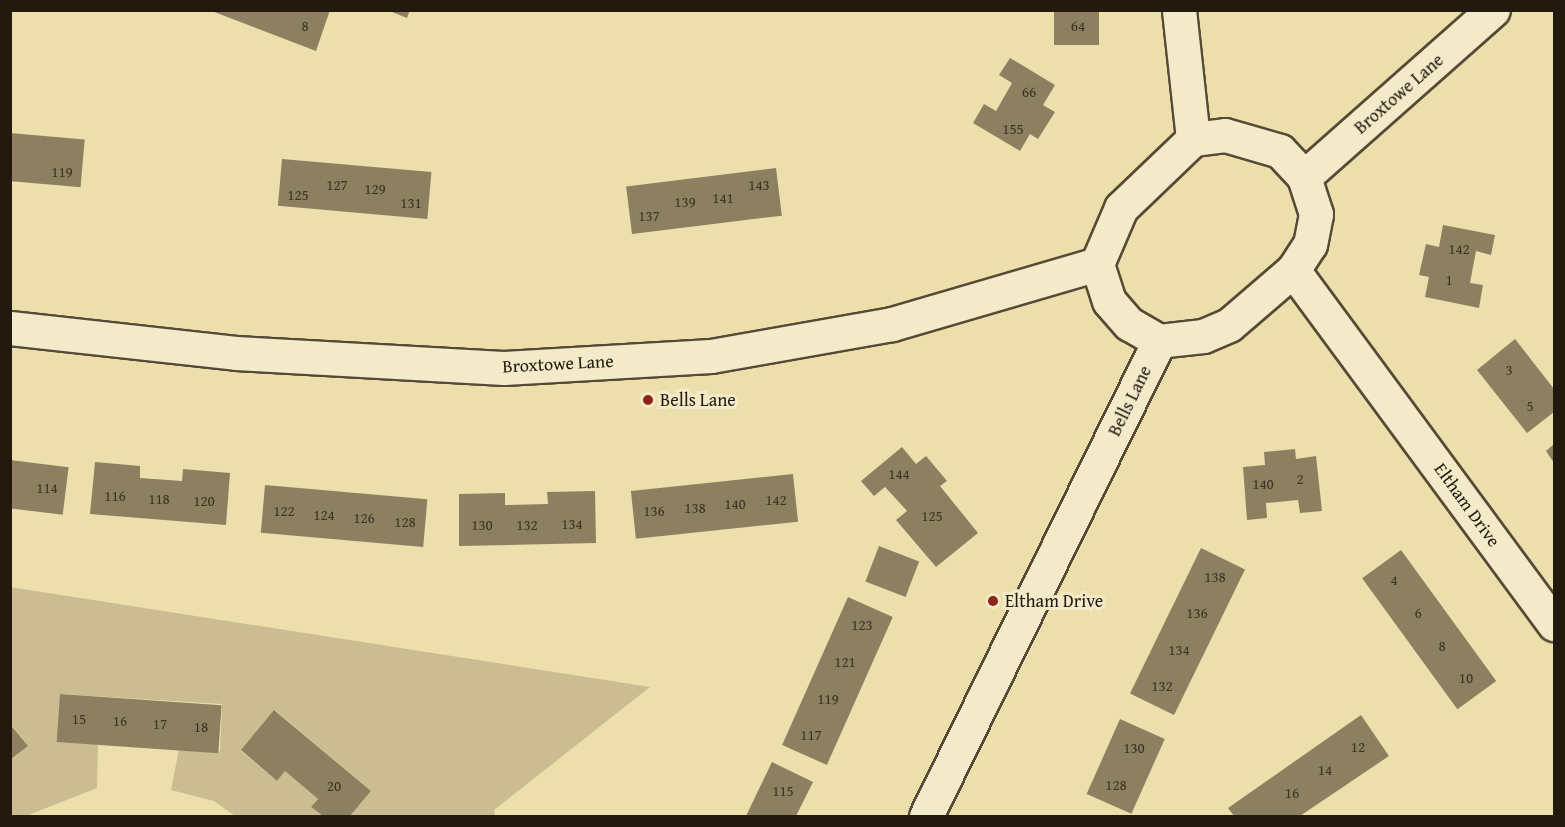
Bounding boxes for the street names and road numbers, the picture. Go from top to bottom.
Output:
street label: Broxtowe Lane [1350,49,1448,139]
street label: Broxtowe Lane [502,350,614,378]
street label: Bells Lane [1104,362,1156,440]
street label: Eltham Drive [1429,459,1505,551]

